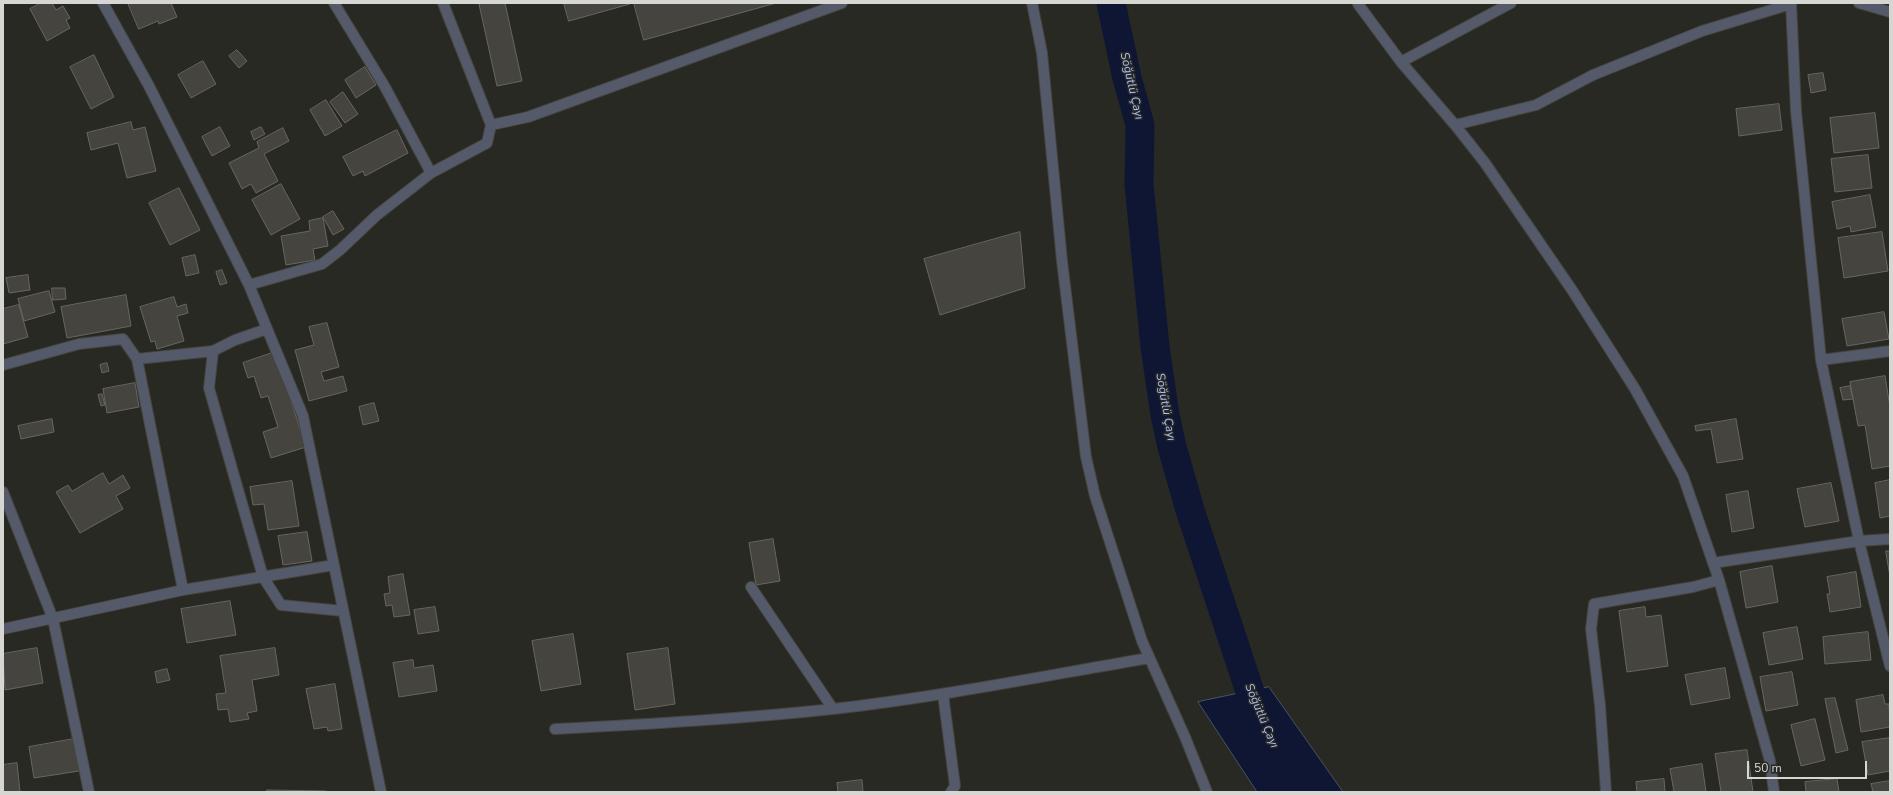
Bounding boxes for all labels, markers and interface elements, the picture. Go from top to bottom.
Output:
water label: Söğütlü Çayı [1116,51,1146,121]
water label: Söğütlü Çayı [1152,372,1178,442]
water label: Söğütlü Çayı [1241,682,1281,750]
scale bar [1749,753,1869,779]
text: 50 m [1754,760,1782,776]

